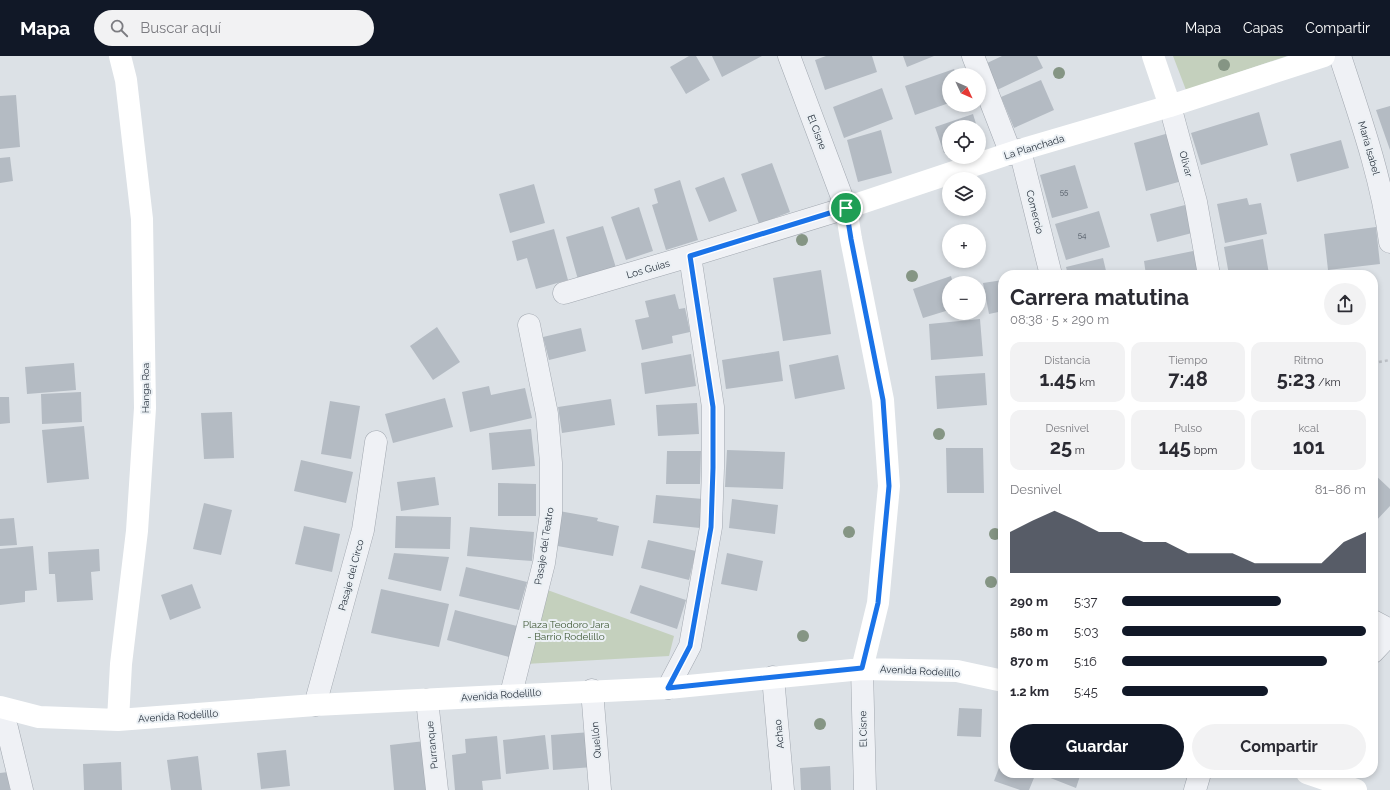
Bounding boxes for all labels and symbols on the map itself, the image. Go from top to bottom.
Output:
north arrow [942,68,986,112]
street label: El Cisne [805,113,829,151]
street label: María Isabel [1356,120,1382,176]
street label: La Planchada [1003,133,1065,161]
street label: Olivar [1177,150,1195,179]
house number: 55 [1060,187,1069,197]
street label: Comercio [1024,189,1046,235]
pin [829,191,863,225]
house number: 54 [1078,230,1087,240]
street label: Los Guias [625,258,671,280]
street label: Hanga Roa [140,363,151,413]
street label: Pasaje del Teatro [532,506,556,586]
street label: Pasaje del Circo [336,538,366,612]
park label: Plaza Teodoro Jara - Barrio Rodelillo [523,619,609,642]
street label: Avenida Rodelillo [880,663,960,679]
street label: Avenida Rodelillo [461,687,542,703]
street label: Avenida Rodelillo [138,708,219,724]
street label: El Cisne [857,710,869,747]
street label: Achao [772,719,786,749]
street label: Purranque [424,720,440,770]
street label: Quellón [589,721,603,759]

